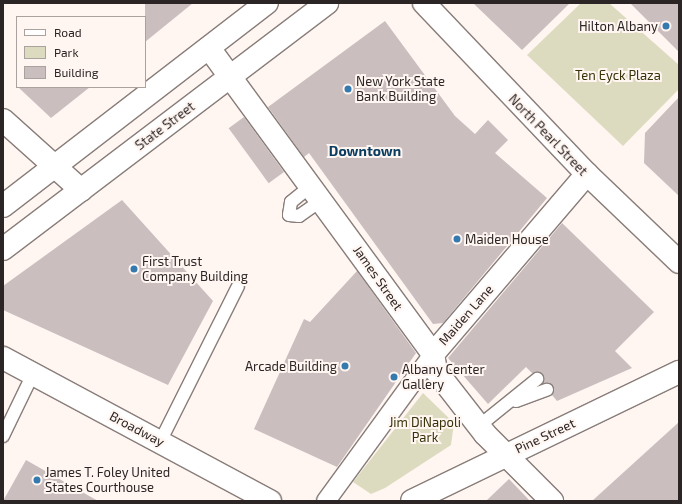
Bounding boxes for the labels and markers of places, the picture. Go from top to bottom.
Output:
place label: Hilton Albany [579,18,658,34]
marker: Hilton Albany [661,21,671,31]
place label: New York State Bank Building [356,74,446,105]
marker: New York State Bank Building [343,84,353,94]
place label: Maiden House [465,231,549,247]
marker: Maiden House [452,234,462,244]
place label: First Trust Company Building [142,254,248,285]
marker: First Trust Company Building [129,264,139,274]
place label: Arcade Building [245,358,337,374]
marker: Arcade Building [340,361,350,371]
place label: Albany Center Gallery [402,362,485,393]
marker: Albany Center Gallery [389,372,399,382]
place label: James T. Foley United States Courthouse [45,465,171,496]
marker: James T. Foley United States Courthouse [32,475,42,485]

